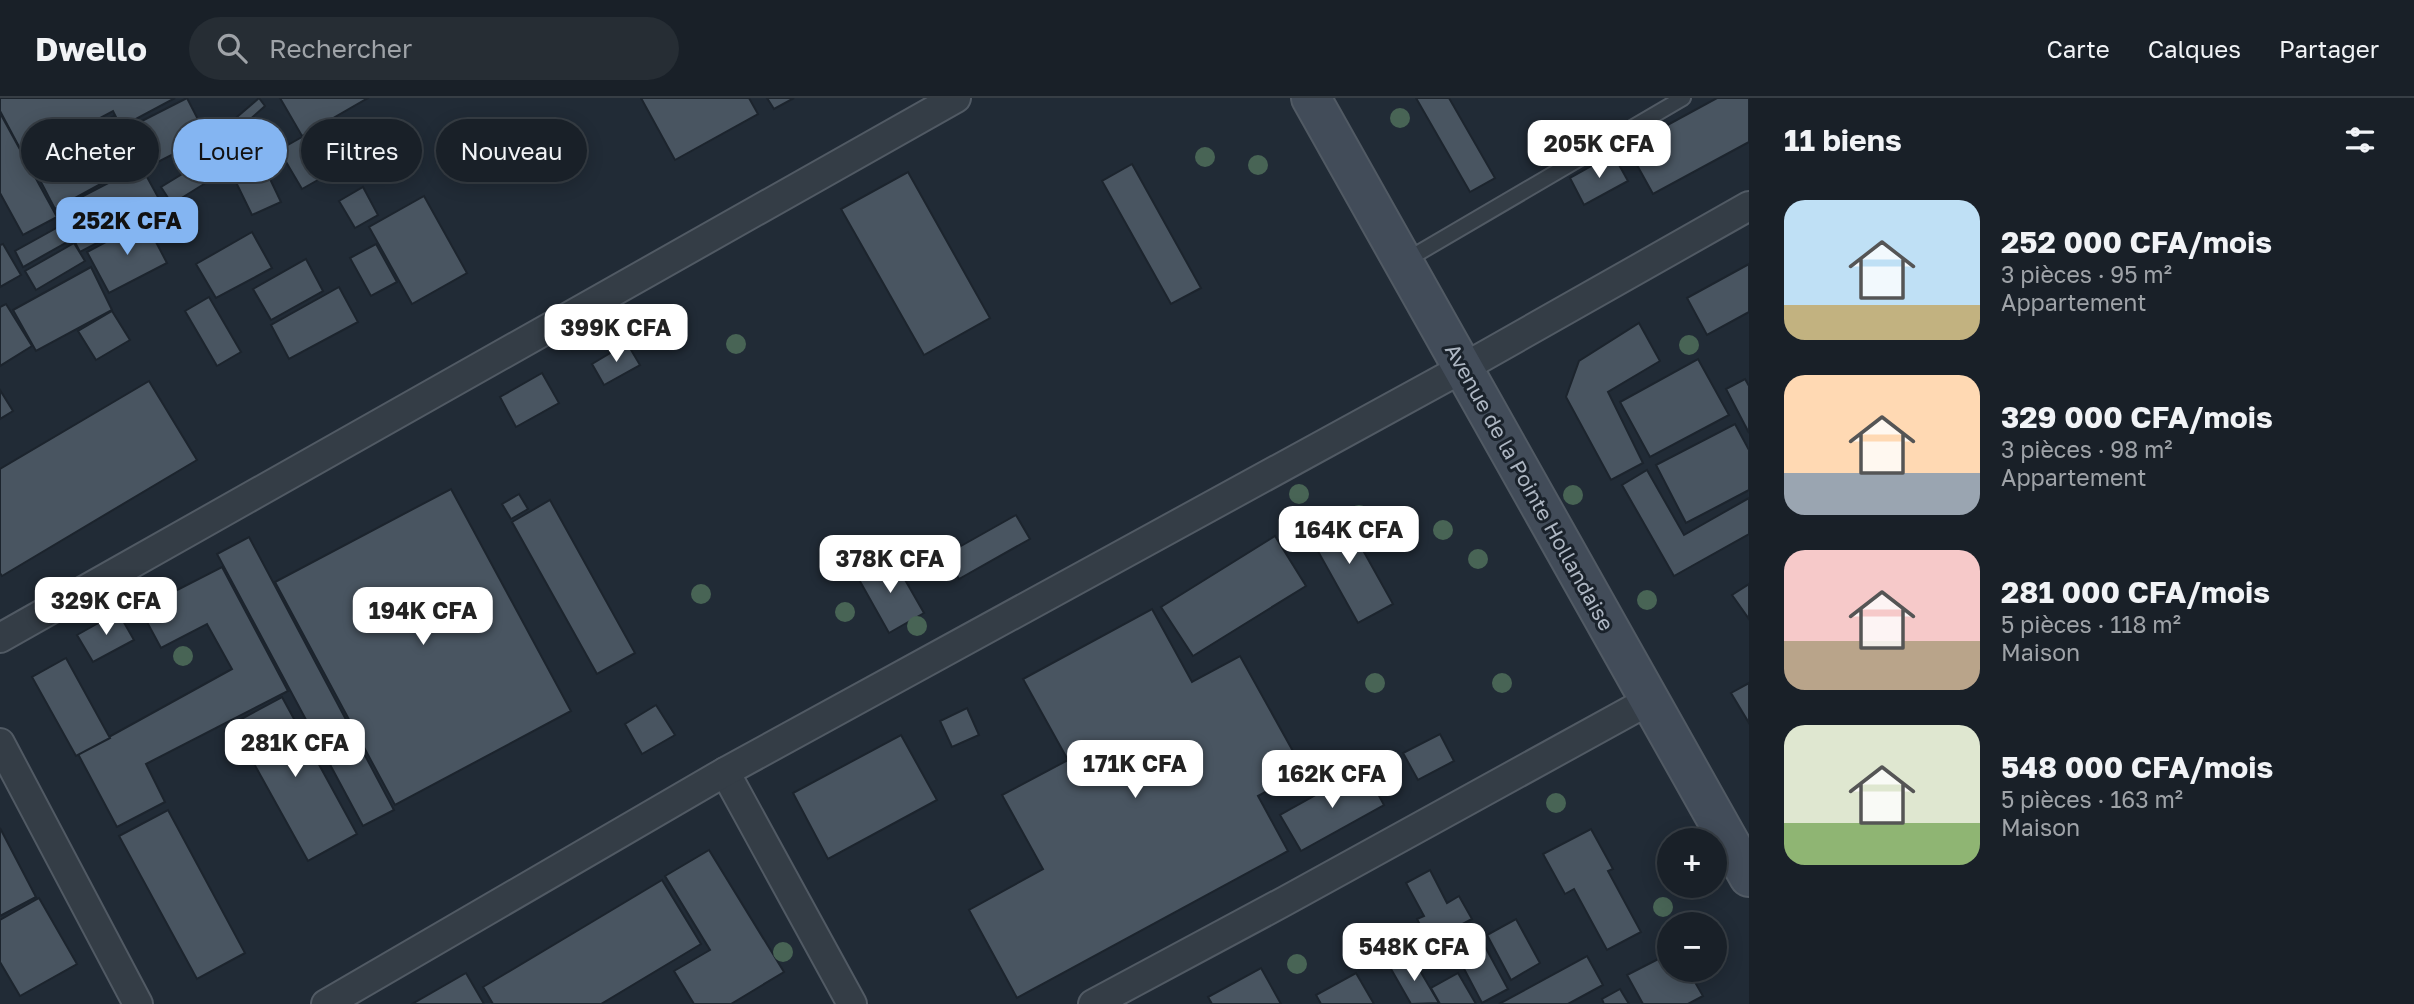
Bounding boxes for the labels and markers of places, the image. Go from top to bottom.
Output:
pin: 205K CFA [1527,120,1671,180]
pin: 252K CFA [55,198,199,257]
pin: 399K CFA [544,304,688,364]
pin: 164K CFA [1277,506,1421,566]
pin: 378K CFA [818,536,962,595]
pin: 329K CFA [34,578,178,637]
pin: 194K CFA [351,588,495,647]
pin: 281K CFA [223,720,367,779]
pin: 171K CFA [1063,740,1207,800]
pin: 162K CFA [1260,750,1404,810]
pin: 548K CFA [1342,924,1486,983]

